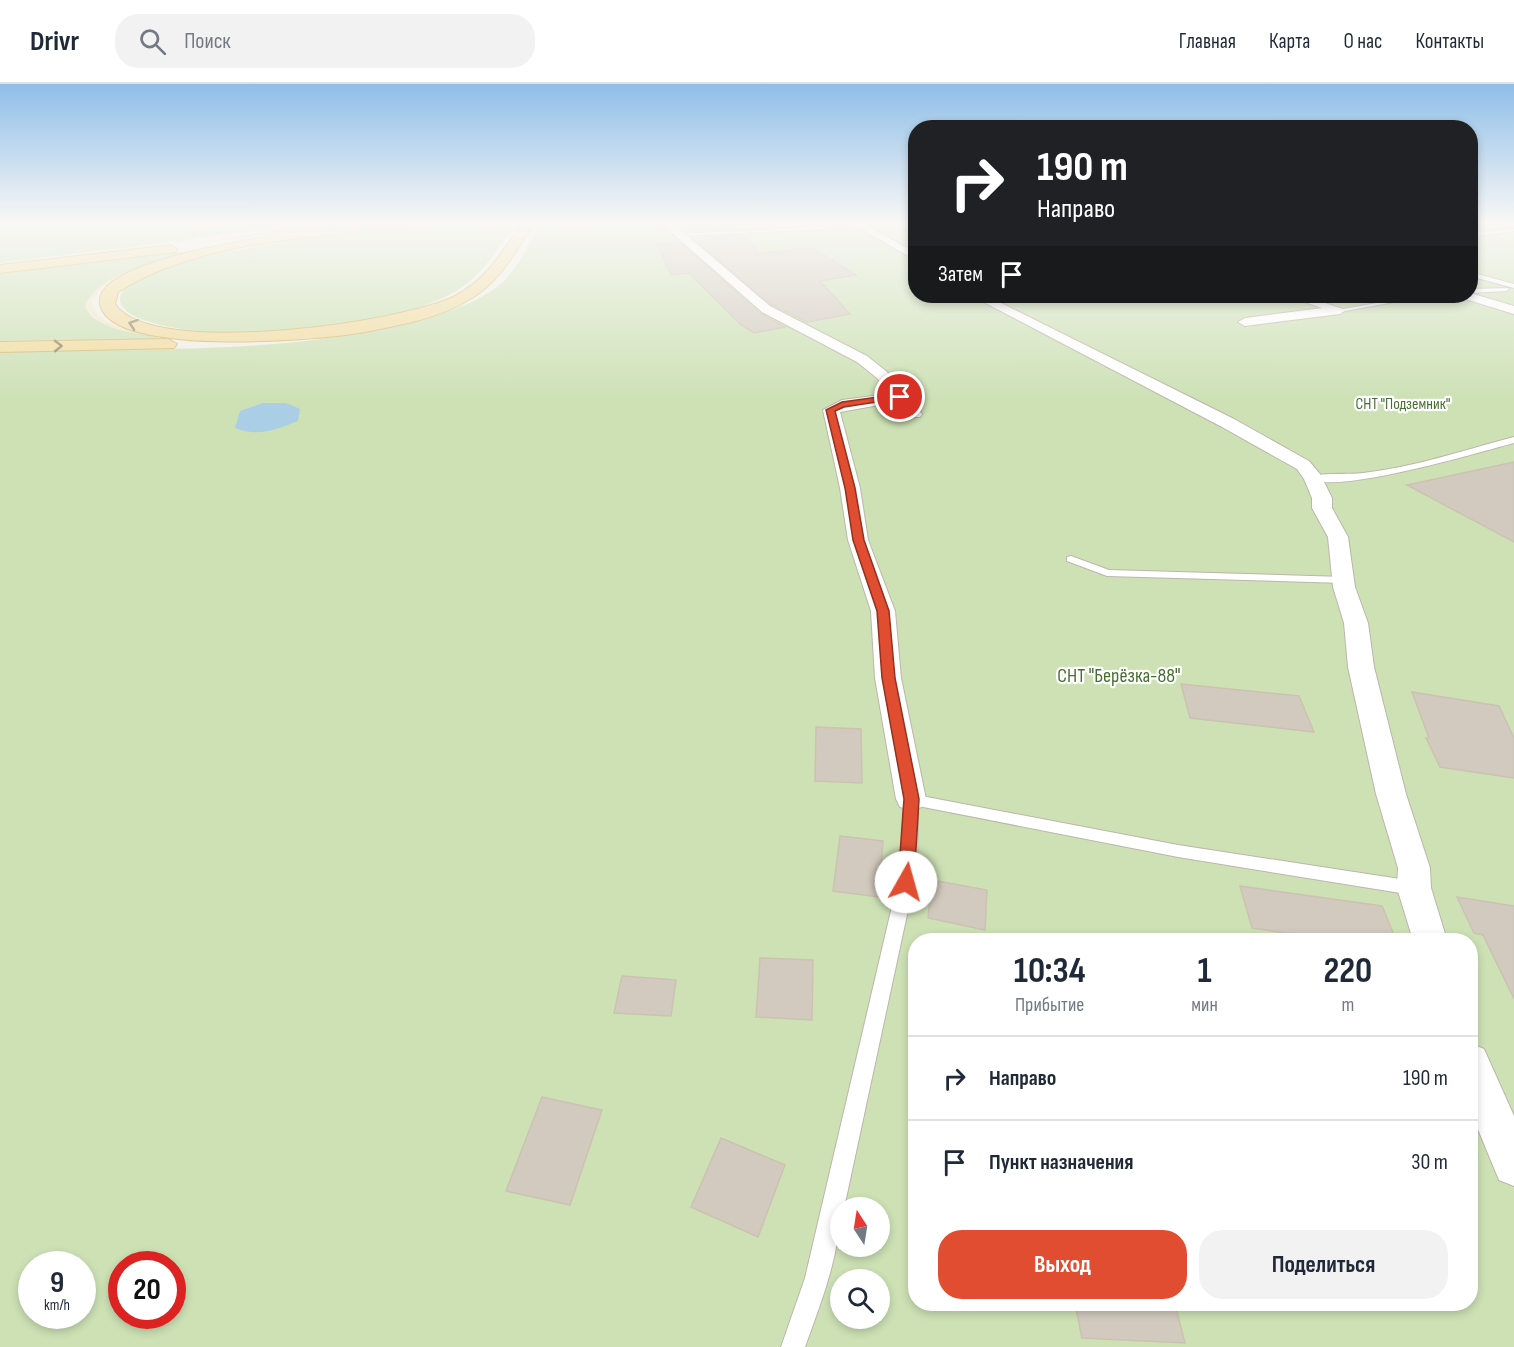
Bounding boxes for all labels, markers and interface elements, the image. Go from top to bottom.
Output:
search box [115,14,535,68]
text: Drivr [30,25,79,58]
icon: search [136,25,169,58]
text: Поиск [184,28,231,55]
text: Главная [1179,29,1236,54]
text: Карта [1269,29,1310,54]
text: О нас [1343,29,1382,54]
text: Контакты [1415,29,1484,54]
text: 190 m [1037,142,1128,193]
icon: right [938,144,1016,222]
text: Направо [1037,193,1115,225]
icon: arrive [995,258,1028,291]
text: Затем [938,261,983,288]
one-way arrow [128,318,139,331]
one-way arrow [54,340,63,352]
pin [874,371,925,422]
icon: arrive [883,380,916,413]
park label: СНТ "Подземник" [1356,395,1450,414]
park label: СНТ "Берёзка-88" [1057,664,1181,688]
position arrow [874,850,938,914]
text: 10:34 [1014,950,1086,993]
text: 1 [1197,950,1212,993]
text: 220 [1324,950,1372,993]
text: Прибытие [1015,993,1084,1017]
text: мин [1191,993,1218,1017]
text: m [1341,993,1354,1017]
icon: right [938,1062,971,1095]
text: Направо [989,1065,1056,1092]
text: 190 m [1403,1065,1448,1092]
icon: arrive [938,1146,971,1179]
text: Пункт назначения [989,1149,1133,1176]
text: 30 m [1411,1149,1448,1176]
north arrow [830,1197,890,1257]
map controls [830,1197,890,1329]
button: Выход [938,1230,1187,1299]
button: Поделиться [1199,1230,1448,1299]
speed limit sign: 20 [108,1251,186,1329]
text: 9 [50,1265,64,1301]
button: search [830,1269,890,1329]
text: km/h [44,1296,70,1315]

